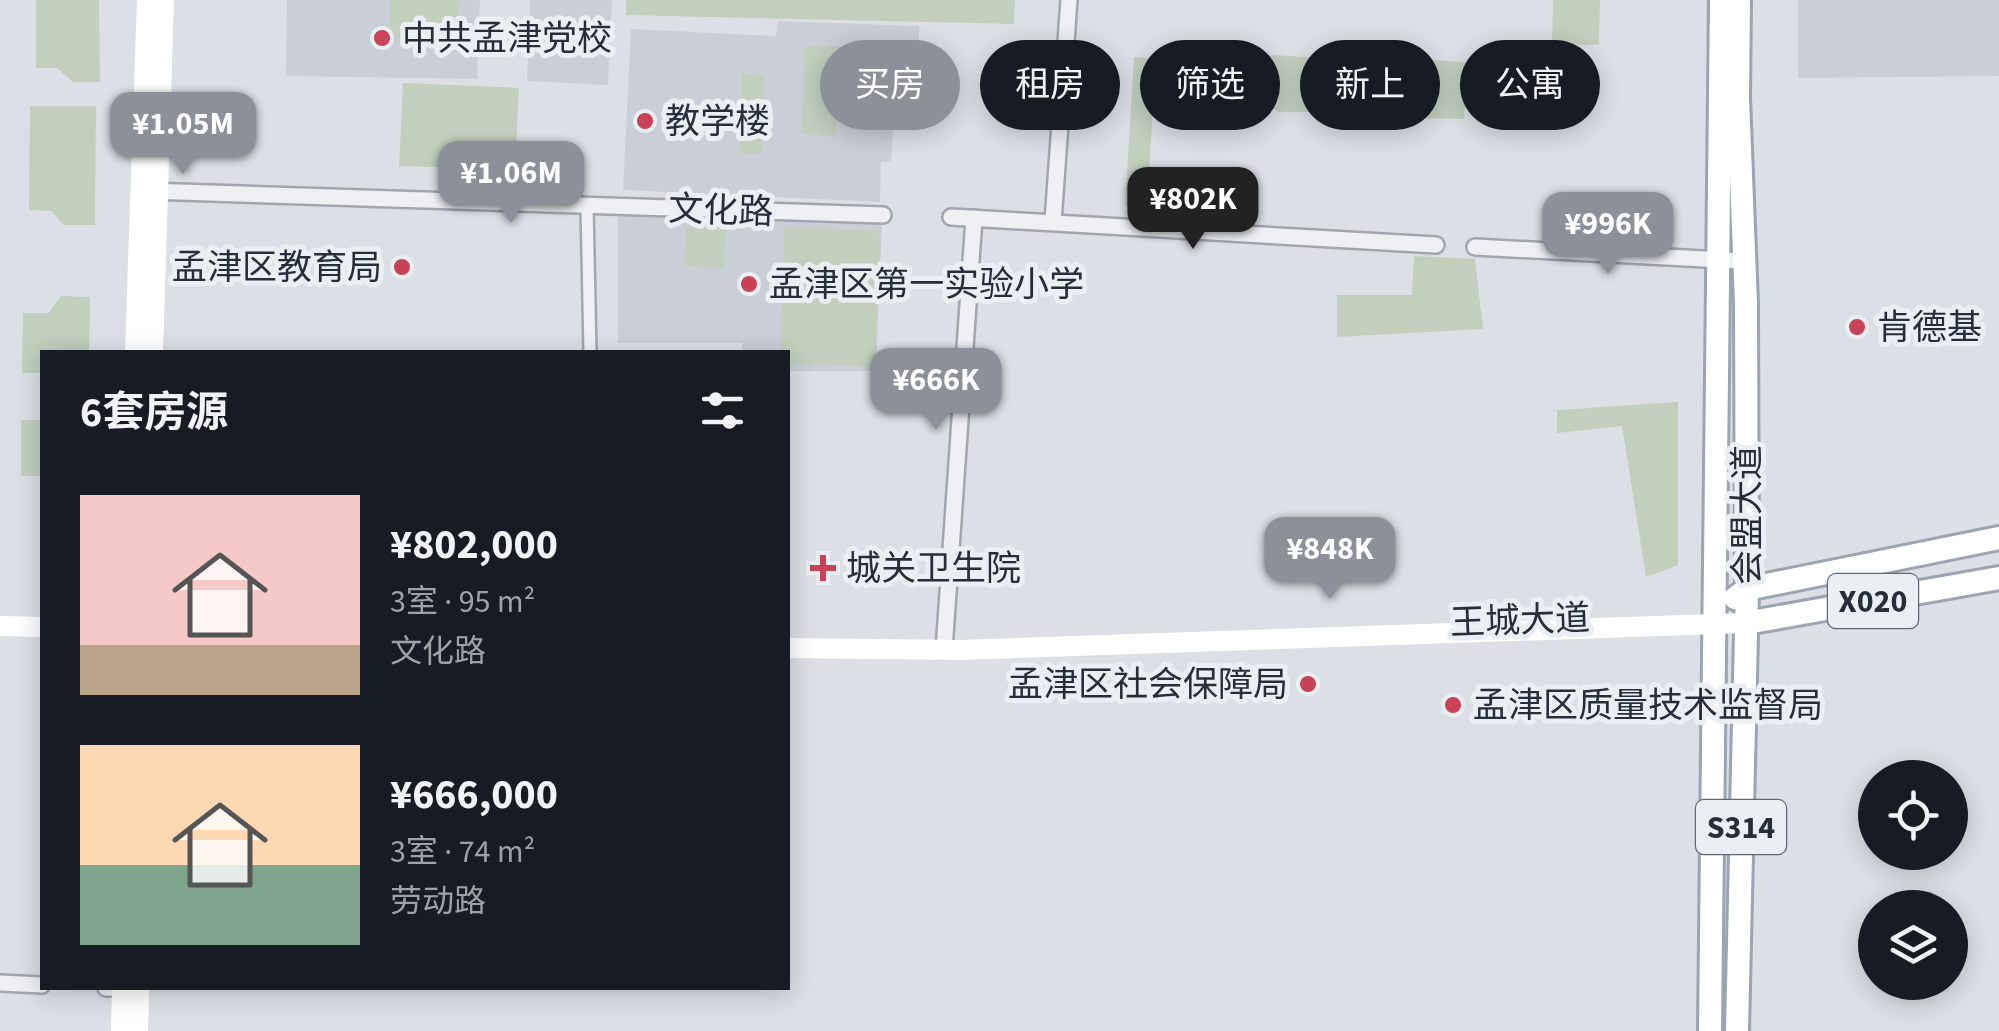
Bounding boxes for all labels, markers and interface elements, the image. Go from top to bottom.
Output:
place label: 中共孟津党校 [402,14,612,64]
marker: 中共孟津党校 [371,27,393,49]
chip: 买房 [820,40,960,130]
chip: 租房 [980,40,1120,130]
chip: 筛选 [1140,40,1280,130]
chip: 新上 [1300,40,1440,130]
chip: 公寓 [1460,40,1600,130]
pin: ¥1.05M [102,92,264,177]
place label: 教学楼 [665,97,770,147]
text: ¥1.05M [132,101,234,147]
marker: 教学楼 [634,110,656,132]
pin: ¥1.06M [430,141,592,226]
text: ¥1.06M [460,150,562,196]
pin: ¥802K [1123,167,1263,252]
text: ¥802K [1149,176,1237,222]
street label: 文化路 [668,184,774,238]
pin: ¥996K [1538,192,1678,277]
text: ¥996K [1564,201,1652,247]
place label: 孟津区教育局 [172,243,382,293]
marker: 孟津区教育局 [391,256,413,278]
place label: 孟津区第一实验小学 [769,260,1084,310]
marker: 孟津区第一实验小学 [738,273,760,295]
place label: 肯德基 [1877,303,1982,353]
marker: 肯德基 [1846,316,1868,338]
pin: ¥666K [866,348,1006,433]
text: ¥666K [892,357,980,403]
text: 6套房源 [80,383,228,443]
icon: filters [695,383,750,438]
street label: 会盟大道 [1723,445,1773,585]
text: ¥802,000 [390,515,558,575]
pin: ¥848K [1260,517,1400,602]
text: ¥848K [1286,526,1374,572]
icon: home [160,535,280,655]
place label: 城关卫生院 [846,544,1021,594]
marker: 城关卫生院 [810,555,836,581]
road number: X020 [1828,574,1918,628]
text: 3室 · 95 m² [390,579,535,625]
street label: 王城大道 [1449,594,1591,648]
text: 文化路 [390,629,486,675]
place label: 孟津区社会保障局 [1008,660,1288,710]
marker: 孟津区社会保障局 [1297,673,1319,695]
place label: 孟津区质量技术监督局 [1473,681,1823,731]
marker: 孟津区质量技术监督局 [1442,694,1464,716]
map controls [1858,760,1968,1000]
button: locate [1858,760,1968,870]
text: ¥666,000 [390,765,558,825]
icon: home [160,785,280,905]
road number: S314 [1696,800,1786,854]
text: 3室 · 74 m² [390,829,535,875]
text: 劳动路 [390,879,486,925]
button: layers [1858,890,1968,1000]

